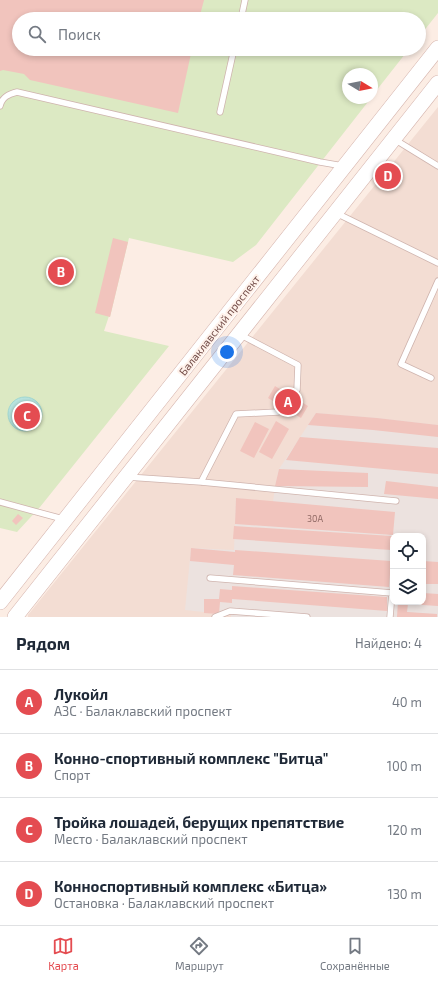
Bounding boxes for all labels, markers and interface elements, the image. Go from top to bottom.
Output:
search box [12,12,426,56]
icon: search [26,23,48,45]
text: Поиск [58,25,101,43]
north arrow [342,68,378,104]
pin: D [375,161,401,191]
pin: B [48,257,74,287]
street label: Балаклавский проспект [176,272,263,378]
your location [217,342,237,362]
pin: A [275,387,301,417]
pin: C [14,401,40,431]
house number: 30А [307,513,323,524]
map controls [390,533,426,605]
button: locate [390,533,426,569]
button: layers [390,569,426,605]
text: Рядом [16,633,70,653]
text: Найдено: 4 [355,635,422,651]
text: Лукойл [54,685,108,703]
text: A [25,694,33,710]
text: 40 m [392,694,422,710]
text: АЗС · Балаклавский проспект [54,703,232,719]
text: Конно-спортивный комплекс "Битца" [54,749,328,767]
text: B [25,758,33,774]
text: 100 m [387,758,422,774]
text: Спорт [54,767,90,783]
text: Тройка лошадей, берущих препятствие [54,813,344,831]
text: C [25,822,33,838]
text: 120 m [387,822,422,838]
text: Место · Балаклавский проспект [54,831,248,847]
text: Конноспортивный комплекс «Битца» [54,877,327,895]
text: D [25,886,33,902]
text: 130 m [387,886,422,902]
text: Остановка · Балаклавский проспект [54,895,274,911]
tab: Карта [48,935,79,972]
tab: Маршрут [175,935,224,972]
tab: Сохранённые [320,935,390,972]

